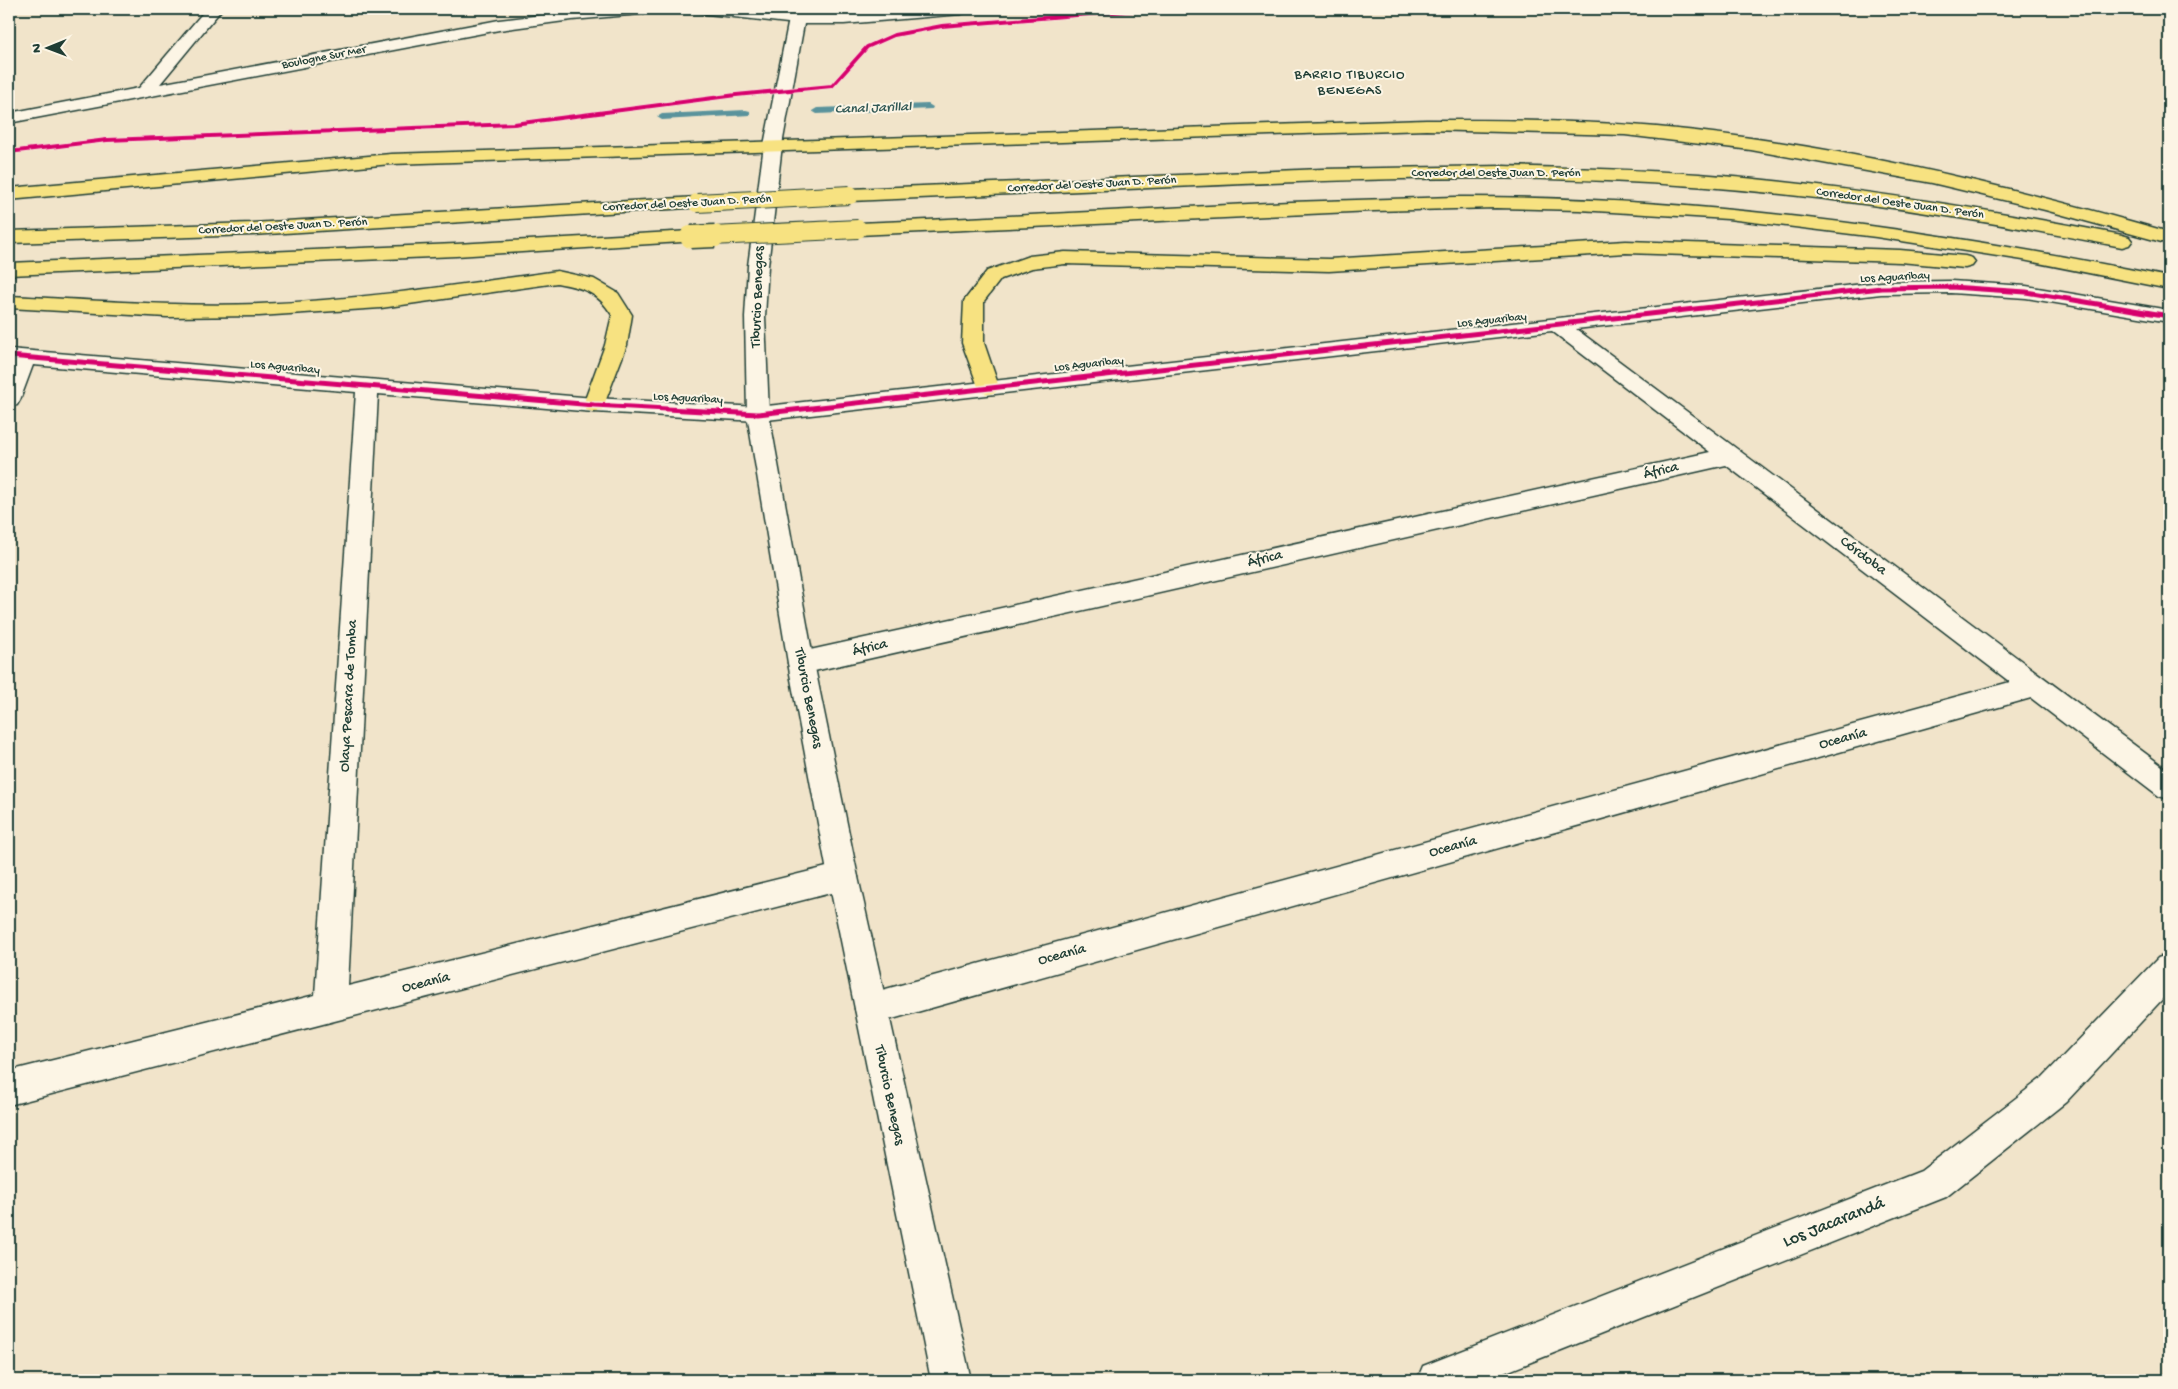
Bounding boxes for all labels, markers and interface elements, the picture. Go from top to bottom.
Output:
north arrow [22,22,72,72]
text: N [29,43,46,53]
street label: Boulogne Sur Mer [280,43,369,73]
district label: BARRIO TIBURCIO BENEGAS [1294,67,1405,100]
water label: Canal Jarillal [835,99,912,119]
street label: Corredor del Oeste Juan D. Perón [1412,167,1581,181]
street label: Corredor del Oeste Juan D. Perón [1007,174,1177,196]
street label: Corredor del Oeste Juan D. Perón [1815,185,1985,223]
street label: Corredor del Oeste Juan D. Perón [602,193,772,215]
street label: Corredor del Oeste Juan D. Perón [198,216,368,238]
street label: Tiburcio Benegas [747,245,769,349]
street label: Los Aguaribay [1860,269,1930,287]
street label: Los Aguaribay [1457,310,1528,332]
street label: Los Aguaribay [1054,354,1125,376]
street label: Los Aguaribay [250,358,320,378]
street label: Los Aguaribay [653,390,723,408]
street label: África [1642,458,1681,484]
street label: Córdoba [1836,533,1891,580]
street label: África [1246,546,1285,572]
street label: Olaya Pescara de Tomba [336,619,362,773]
street label: África [851,635,890,661]
street label: Tiburcio Benegas [789,645,827,750]
street label: Oceanía [1817,724,1870,754]
street label: Oceanía [1427,832,1480,862]
street label: Oceanía [1036,940,1089,970]
street label: Oceanía [400,968,453,998]
street label: Tiburcio Benegas [869,1042,908,1147]
street label: Los Jacarandá [1780,1193,1889,1253]

